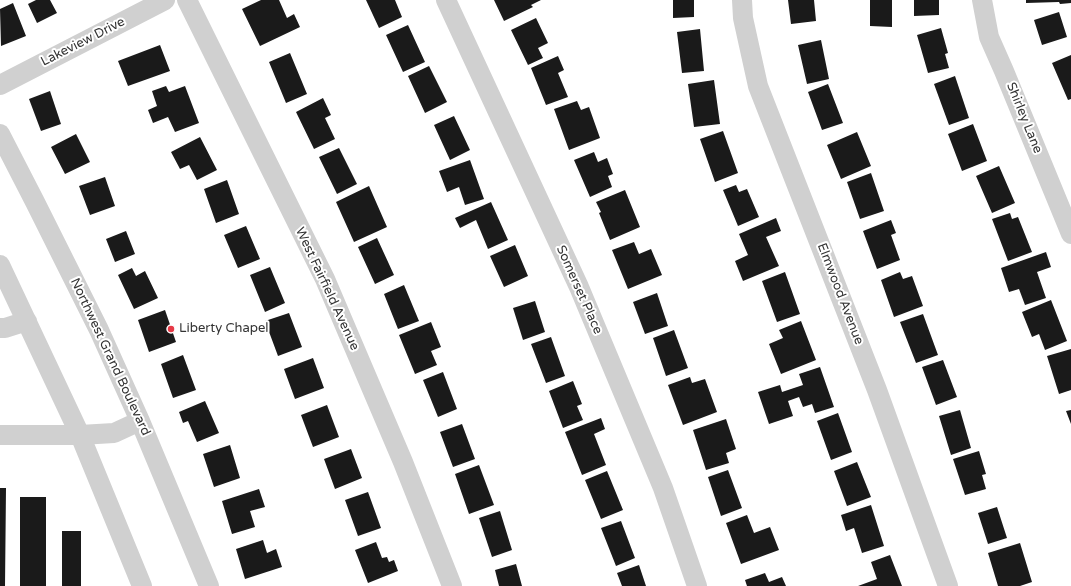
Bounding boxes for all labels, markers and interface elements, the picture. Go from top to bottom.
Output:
street label: Lakeview Drive [38,14,128,70]
street label: Shirley Lane [1003,80,1045,156]
street label: West Fairfield Avenue [292,225,362,353]
street label: Elmwood Avenue [813,241,867,347]
street label: Somerset Place [552,243,606,337]
street label: Northwest Grand Boulevard [67,276,153,438]
place label: Liberty Chapel [179,321,269,337]
marker: Liberty Chapel [166,324,176,334]

